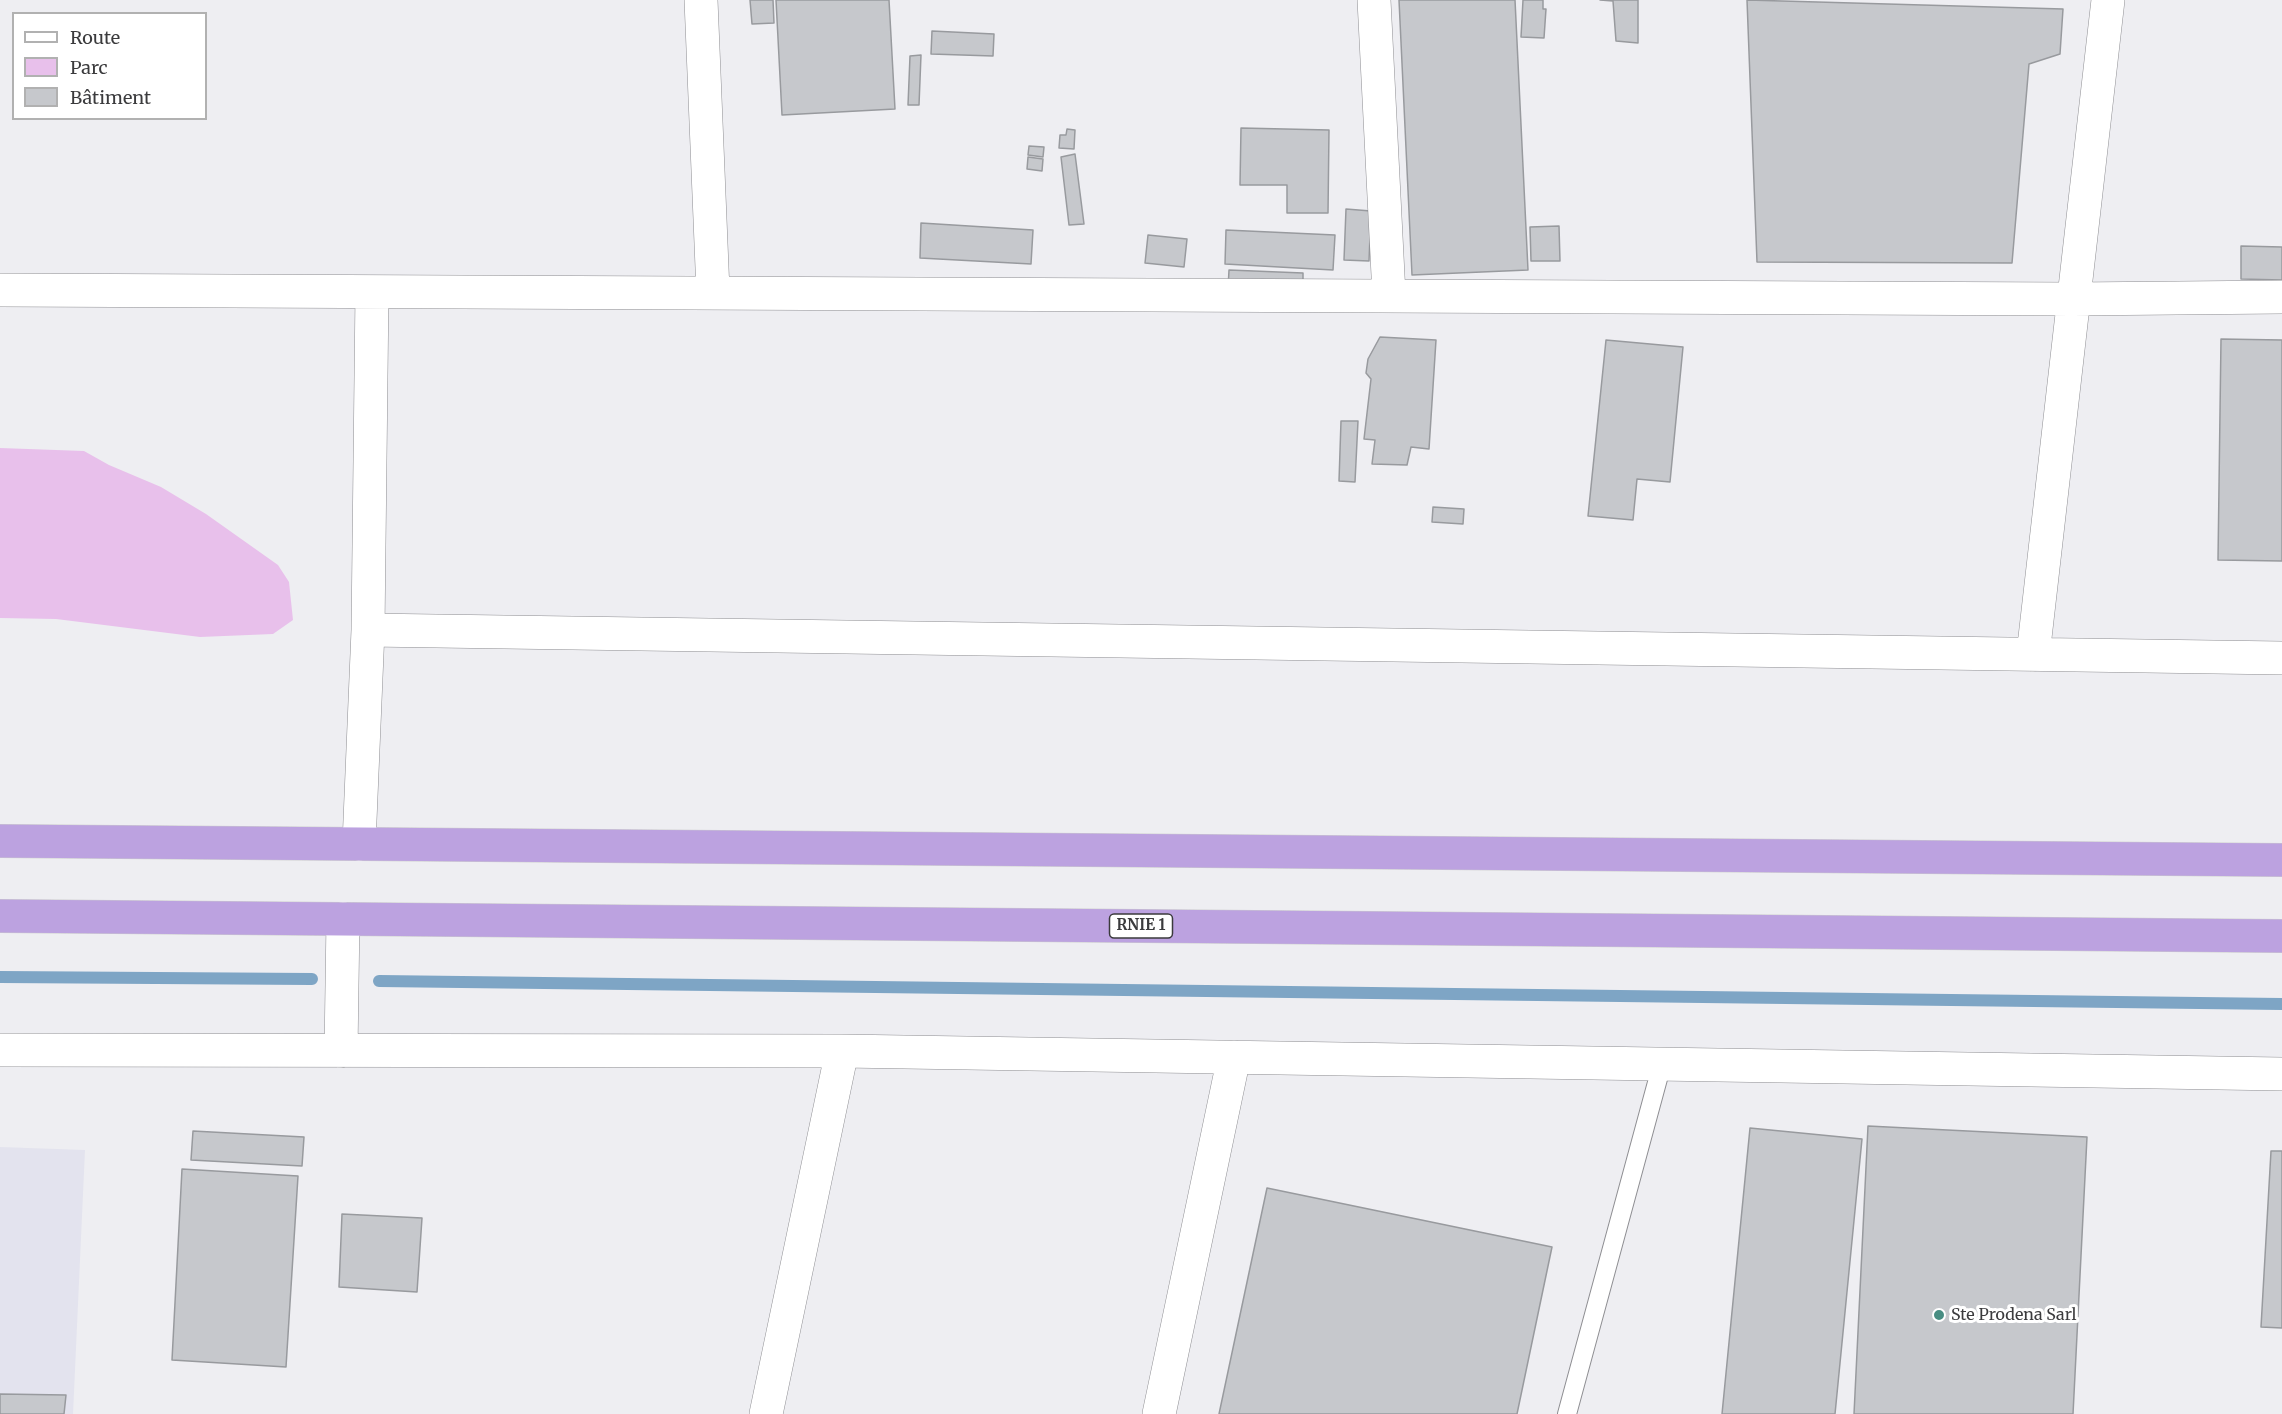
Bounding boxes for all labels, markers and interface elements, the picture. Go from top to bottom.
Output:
legend [12,12,207,120]
text: Route [70,26,120,49]
text: Parc [70,56,108,79]
text: Bâtiment [70,86,151,109]
road number: RNIE 1 [1110,914,1172,938]
place label: Ste Prodena Sarl [1951,1305,2076,1325]
marker: Ste Prodena Sarl [1932,1308,1946,1322]

